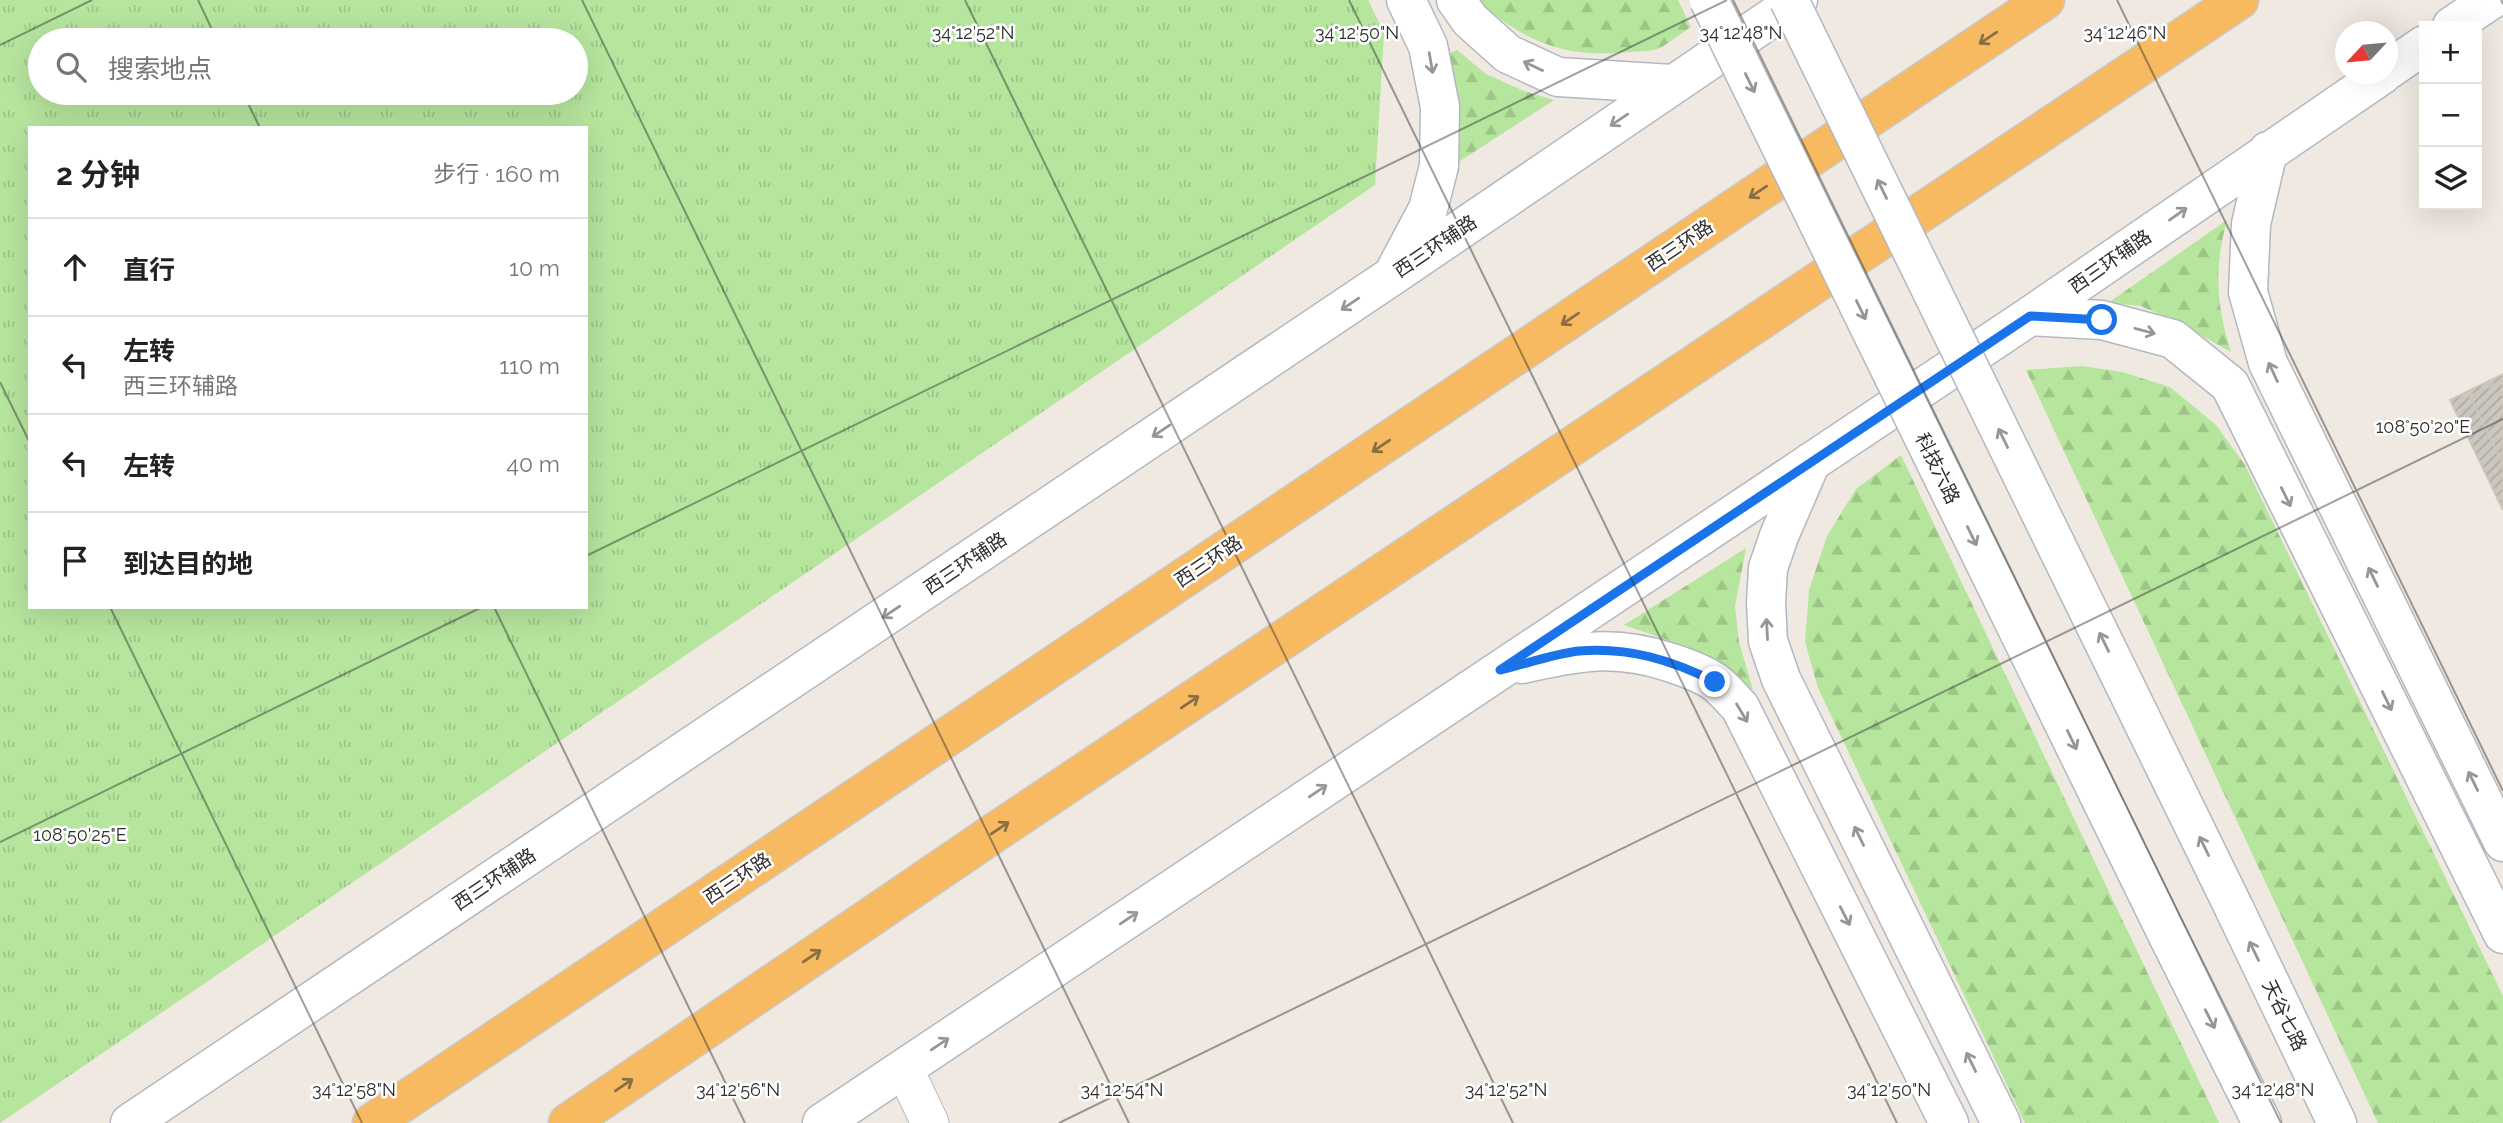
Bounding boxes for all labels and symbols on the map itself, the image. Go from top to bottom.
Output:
north arrow [2335,21,2398,84]
text: 34°12'52"N [932,22,1014,43]
text: 34°12'50"N [1315,22,1399,43]
text: 34°12'48"N [1700,22,1782,43]
text: 34°12'46"N [2083,22,2167,43]
one-way arrow [1979,31,1998,45]
one-way arrow [1425,51,1439,74]
one-way arrow [1523,59,1544,72]
one-way arrow [1744,72,1757,93]
one-way arrow [1610,113,1629,127]
one-way arrow [1874,179,1888,200]
one-way arrow [1749,185,1769,199]
one-way arrow [2168,207,2187,221]
street label: 西三环辅路 [1389,210,1481,282]
street label: 西三环路 [1641,215,1717,275]
street label: 西三环辅路 [2065,225,2155,297]
one-way arrow [1341,297,1360,311]
one-way arrow [1854,299,1868,320]
route start [2086,304,2117,335]
one-way arrow [1560,312,1580,326]
one-way arrow [2134,326,2156,339]
one-way arrow [2266,362,2279,383]
text: 108°50'20"E [2376,416,2470,437]
one-way arrow [1152,424,1172,438]
one-way arrow [1996,428,2010,449]
street label: 科技六路 [1911,429,1965,507]
one-way arrow [1371,439,1391,453]
one-way arrow [2280,486,2294,507]
one-way arrow [1965,525,1979,546]
street label: 西三环辅路 [919,527,1011,599]
street label: 西三环路 [1170,531,1246,591]
one-way arrow [2366,567,2379,588]
one-way arrow [882,605,901,619]
one-way arrow [1760,618,1773,641]
one-way arrow [2096,632,2110,653]
route end [1699,666,1730,697]
one-way arrow [2381,690,2395,711]
one-way arrow [1179,695,1199,709]
one-way arrow [1735,702,1749,722]
one-way arrow [2065,729,2079,750]
one-way arrow [2466,771,2479,792]
one-way arrow [1308,784,1327,798]
one-way arrow [990,821,1010,835]
text: 108°50'25"E [33,824,127,845]
one-way arrow [1852,826,1865,847]
one-way arrow [2196,836,2210,857]
street label: 西三环辅路 [448,843,540,915]
street label: 西三环路 [699,848,775,908]
one-way arrow [1838,905,1852,925]
one-way arrow [1119,910,1138,925]
one-way arrow [2247,941,2261,962]
one-way arrow [802,949,822,963]
street label: 天谷七路 [2258,976,2312,1054]
one-way arrow [2203,1008,2217,1029]
one-way arrow [930,1037,949,1051]
one-way arrow [1963,1052,1977,1073]
one-way arrow [614,1077,634,1091]
text: 34°12'58"N [312,1079,396,1100]
text: 34°12'56"N [696,1079,780,1100]
text: 34°12'54"N [1081,1079,1163,1100]
text: 34°12'52"N [1465,1079,1547,1100]
text: 34°12'50"N [1847,1079,1931,1100]
text: 34°12'48"N [2232,1079,2314,1100]

